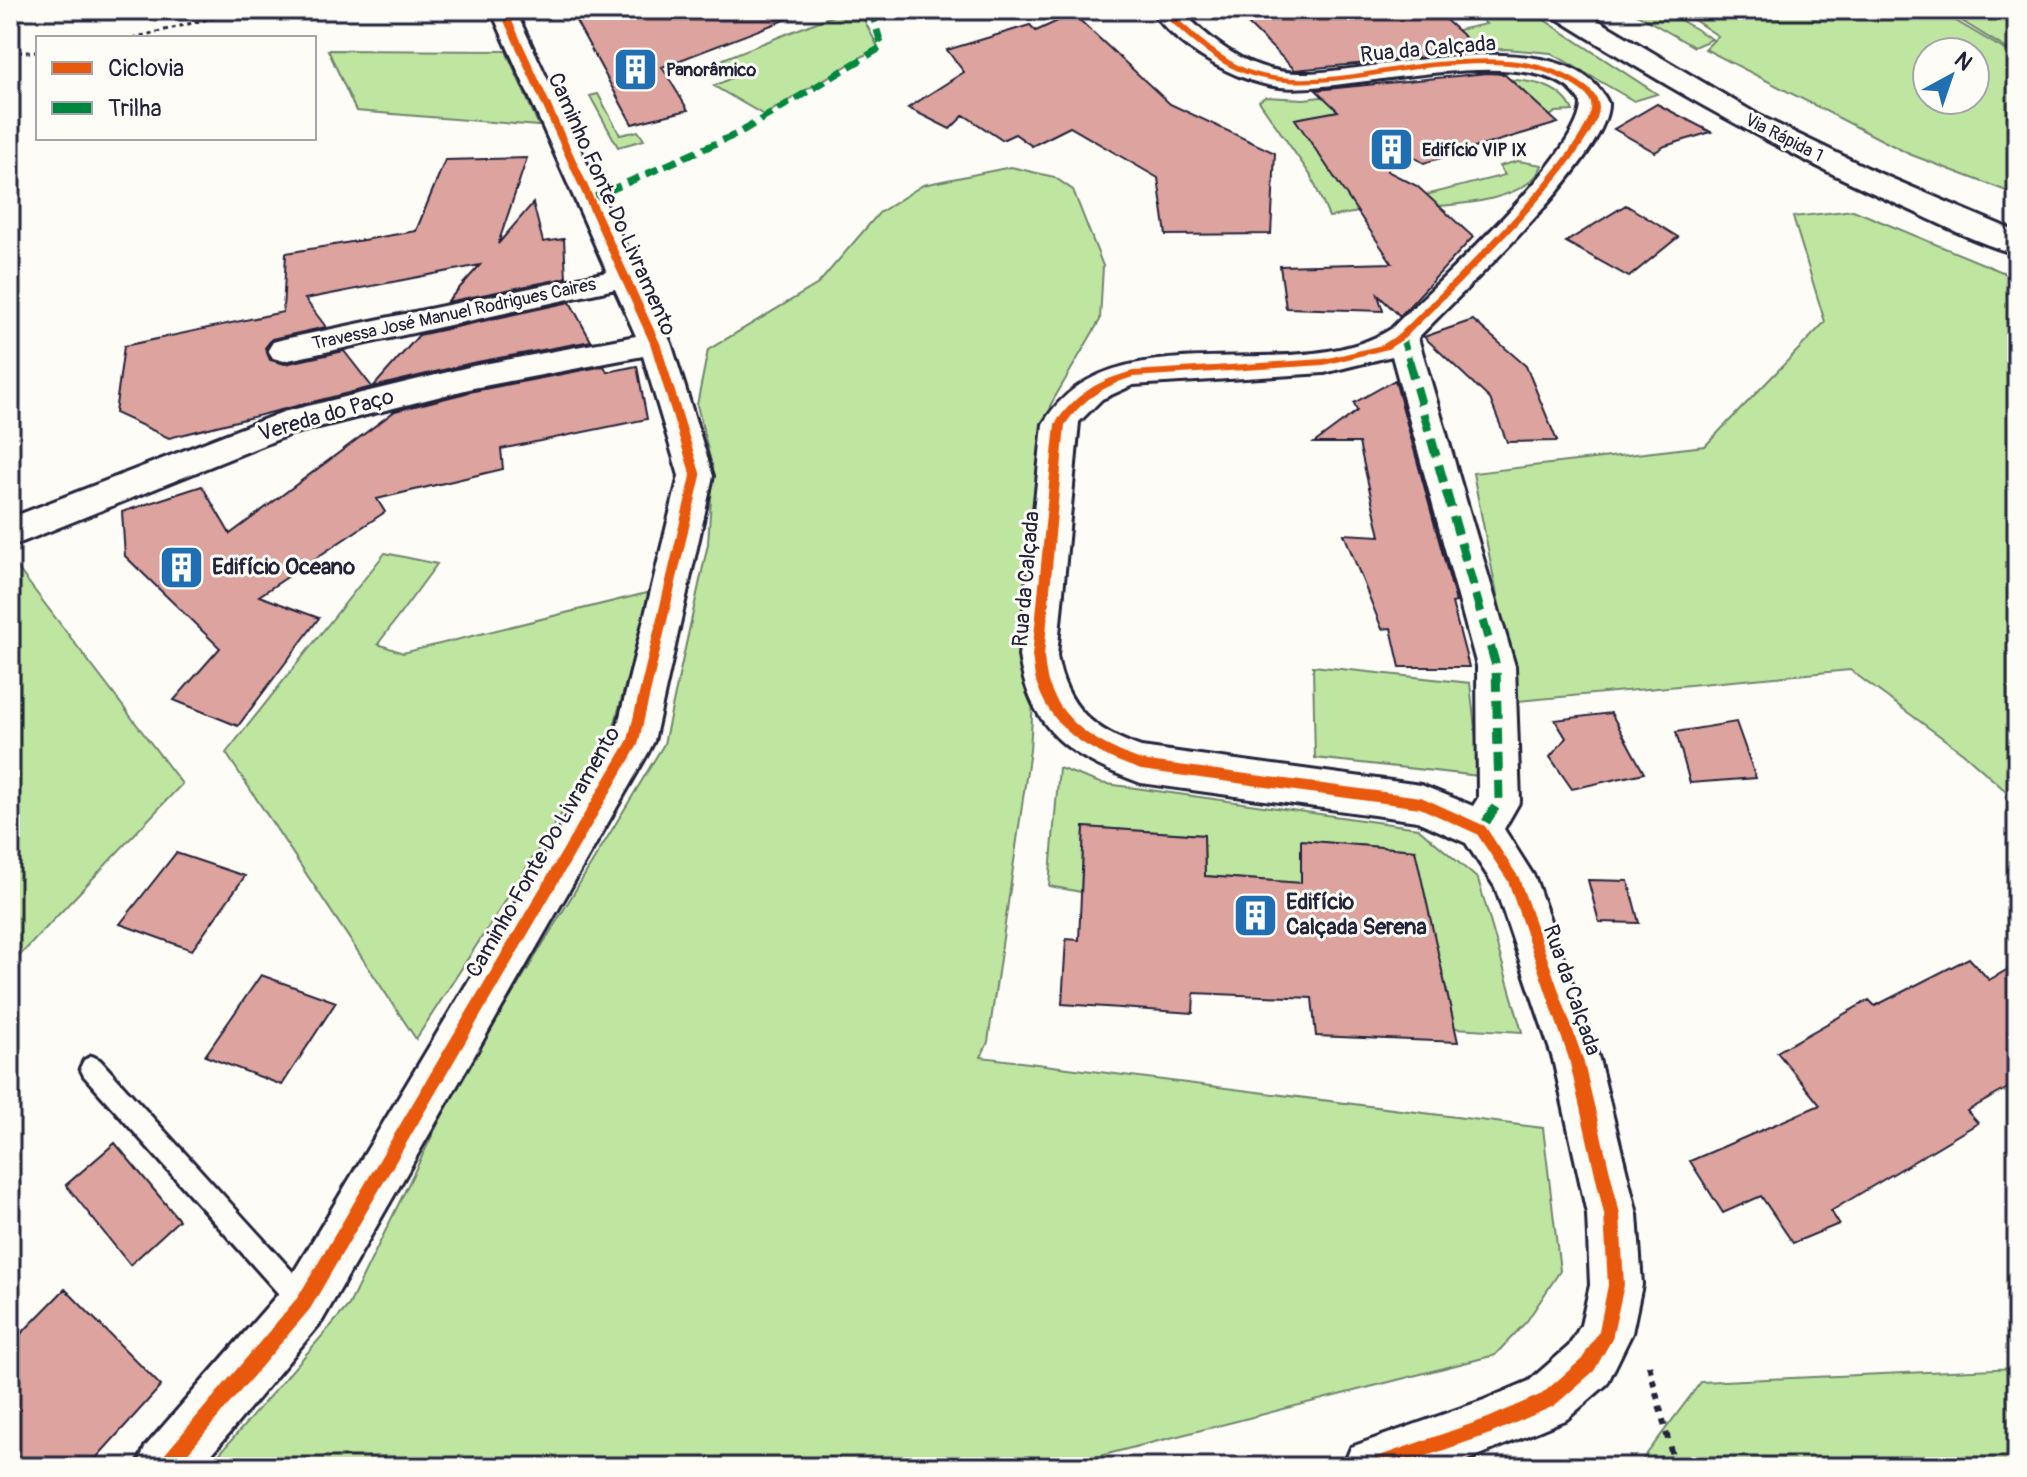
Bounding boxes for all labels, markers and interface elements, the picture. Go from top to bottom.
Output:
street label: Rua da Calçada [1359,29,1497,69]
legend [36,36,316,140]
north arrow [1911,36,1991,116]
building icon: Panorâmico [611,46,659,94]
text: N [1949,46,1978,77]
text: Ciclovia [108,54,184,83]
place label: Panorâmico [666,59,756,82]
street label: Caminho Fonte Do Livramento [541,68,683,340]
text: Trilha [108,94,162,123]
street label: Via Rápida 1 [1741,108,1827,168]
building icon: Edifício VIP IX [1367,126,1415,174]
place label: Edifício VIP IX [1422,139,1527,162]
street label: Travessa José Manuel Rodrigues Caires [310,273,598,355]
street label: Vereda do Paço [255,382,397,448]
street label: Rua da Calçada [1006,510,1046,648]
building icon: Edifício Oceano [157,543,205,591]
place label: Edifício Oceano [212,553,355,581]
street label: Caminho Fonte Do Livramento [460,721,626,982]
place label: Edifício Calçada Serena [1286,888,1427,941]
building icon: Edifício Calçada Serena [1231,891,1279,939]
street label: Rua da Calçada [1537,921,1607,1059]

